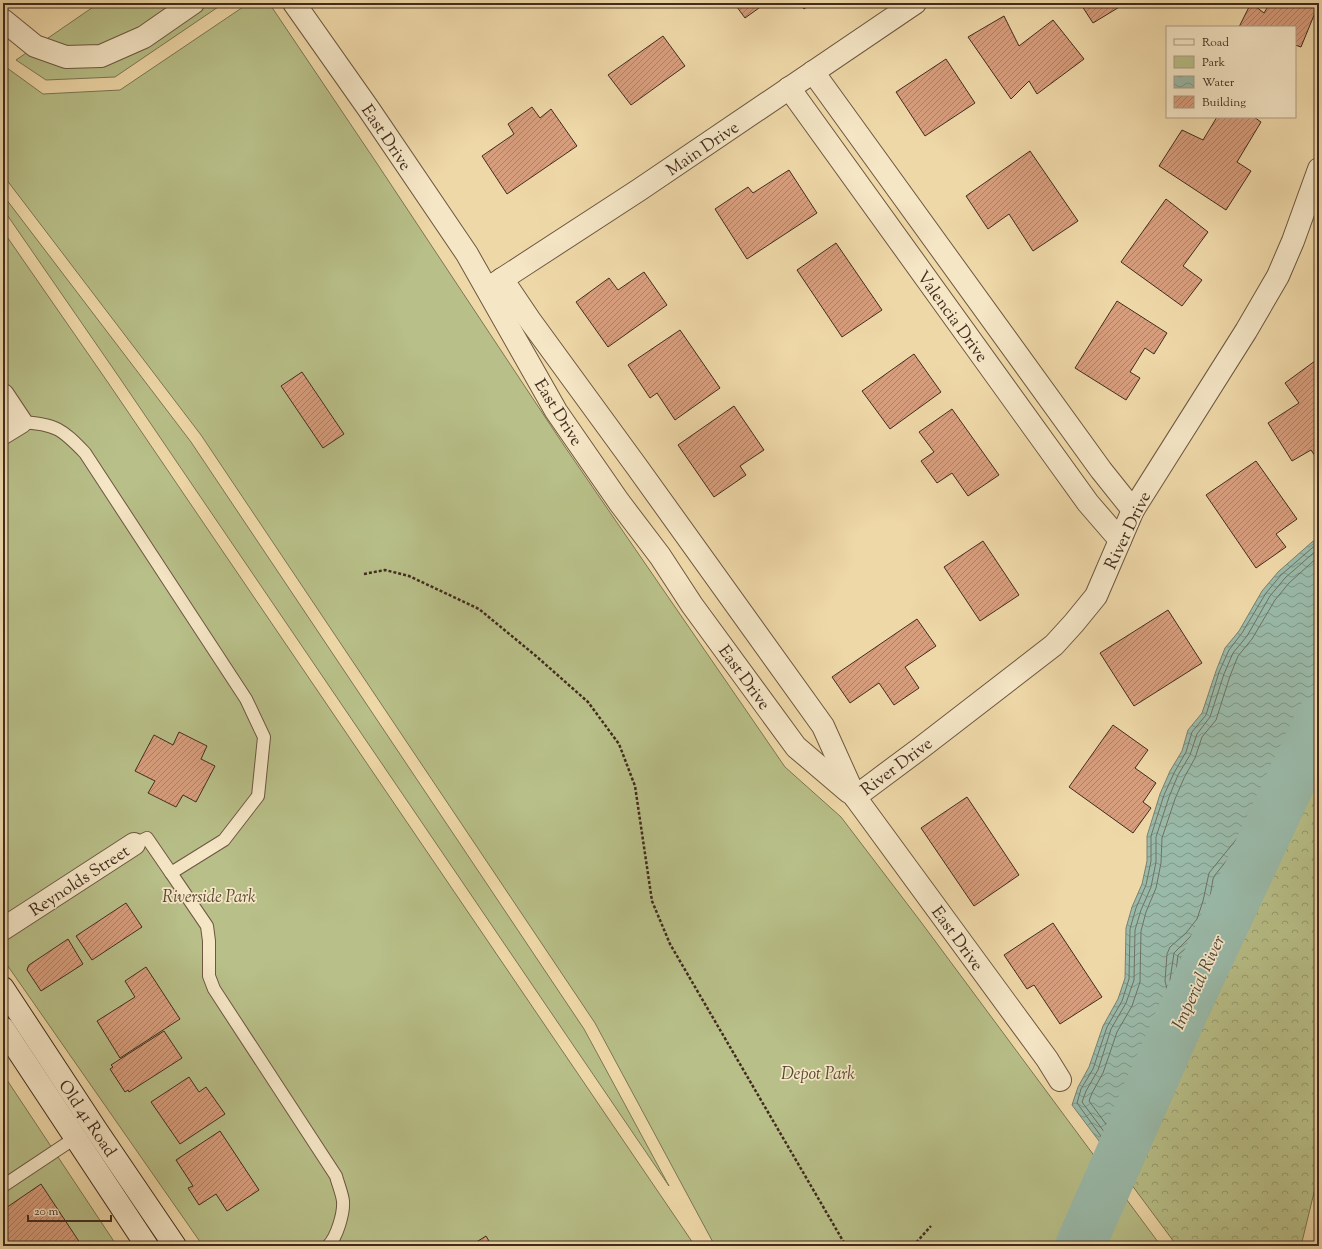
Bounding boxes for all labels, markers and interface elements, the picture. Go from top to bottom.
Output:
legend [1166,26,1296,118]
text: Road [1202,34,1229,52]
text: Park [1202,54,1225,72]
text: Water [1202,74,1235,92]
text: Building [1202,94,1246,112]
street label: East Drive [354,100,416,176]
street label: Main Drive [662,116,744,183]
street label: Valencia Drive [910,267,993,368]
street label: East Drive [527,375,587,451]
street label: River Drive [1100,488,1158,574]
street label: East Drive [712,641,775,716]
street label: River Drive [856,733,938,803]
street label: Reynolds Street [25,840,135,923]
park label: Riverside Park [162,886,256,910]
street label: East Drive [925,902,988,977]
water label: Imperial River [1167,931,1233,1034]
park label: Depot Park [781,1063,855,1087]
street label: Old 41 Road [52,1076,121,1163]
scale bar [28,1197,111,1223]
text: 20 m [34,1203,59,1221]

